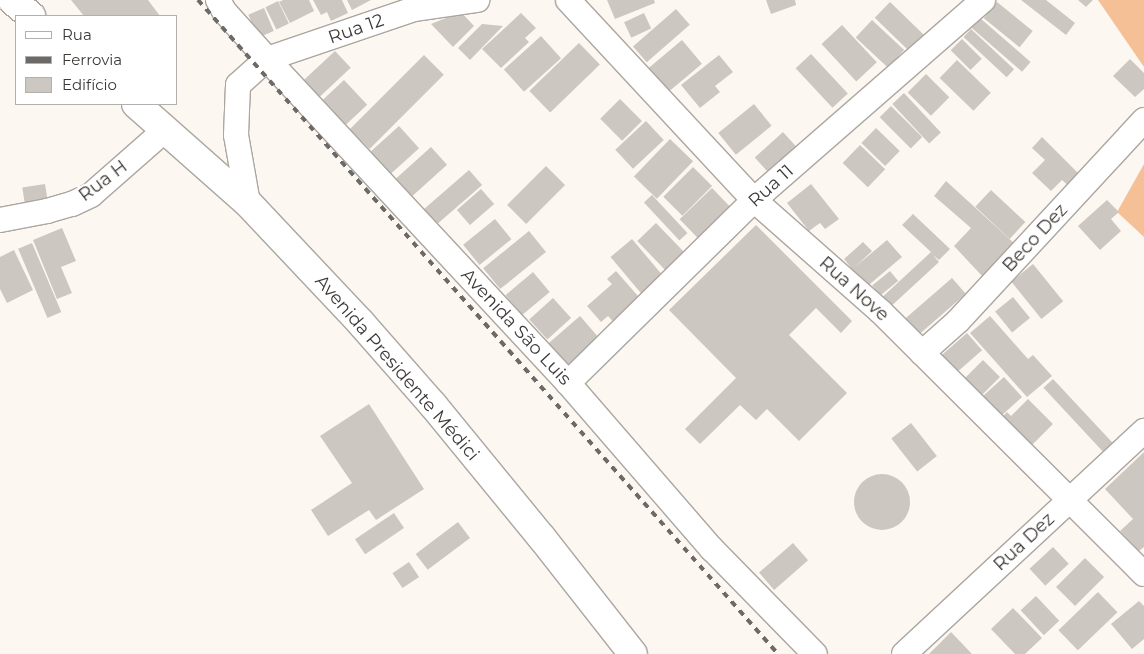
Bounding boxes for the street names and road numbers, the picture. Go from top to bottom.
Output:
street label: Rua 12 [325,9,387,49]
street label: Rua H [75,156,131,206]
street label: Rua 11 [744,160,798,212]
street label: Beco Dez [998,199,1072,277]
street label: Rua Nove [815,252,893,326]
street label: Avenida São Luis [457,264,575,390]
street label: Avenida Presidente Médici [310,271,484,465]
street label: Rua Dez [989,508,1059,576]

